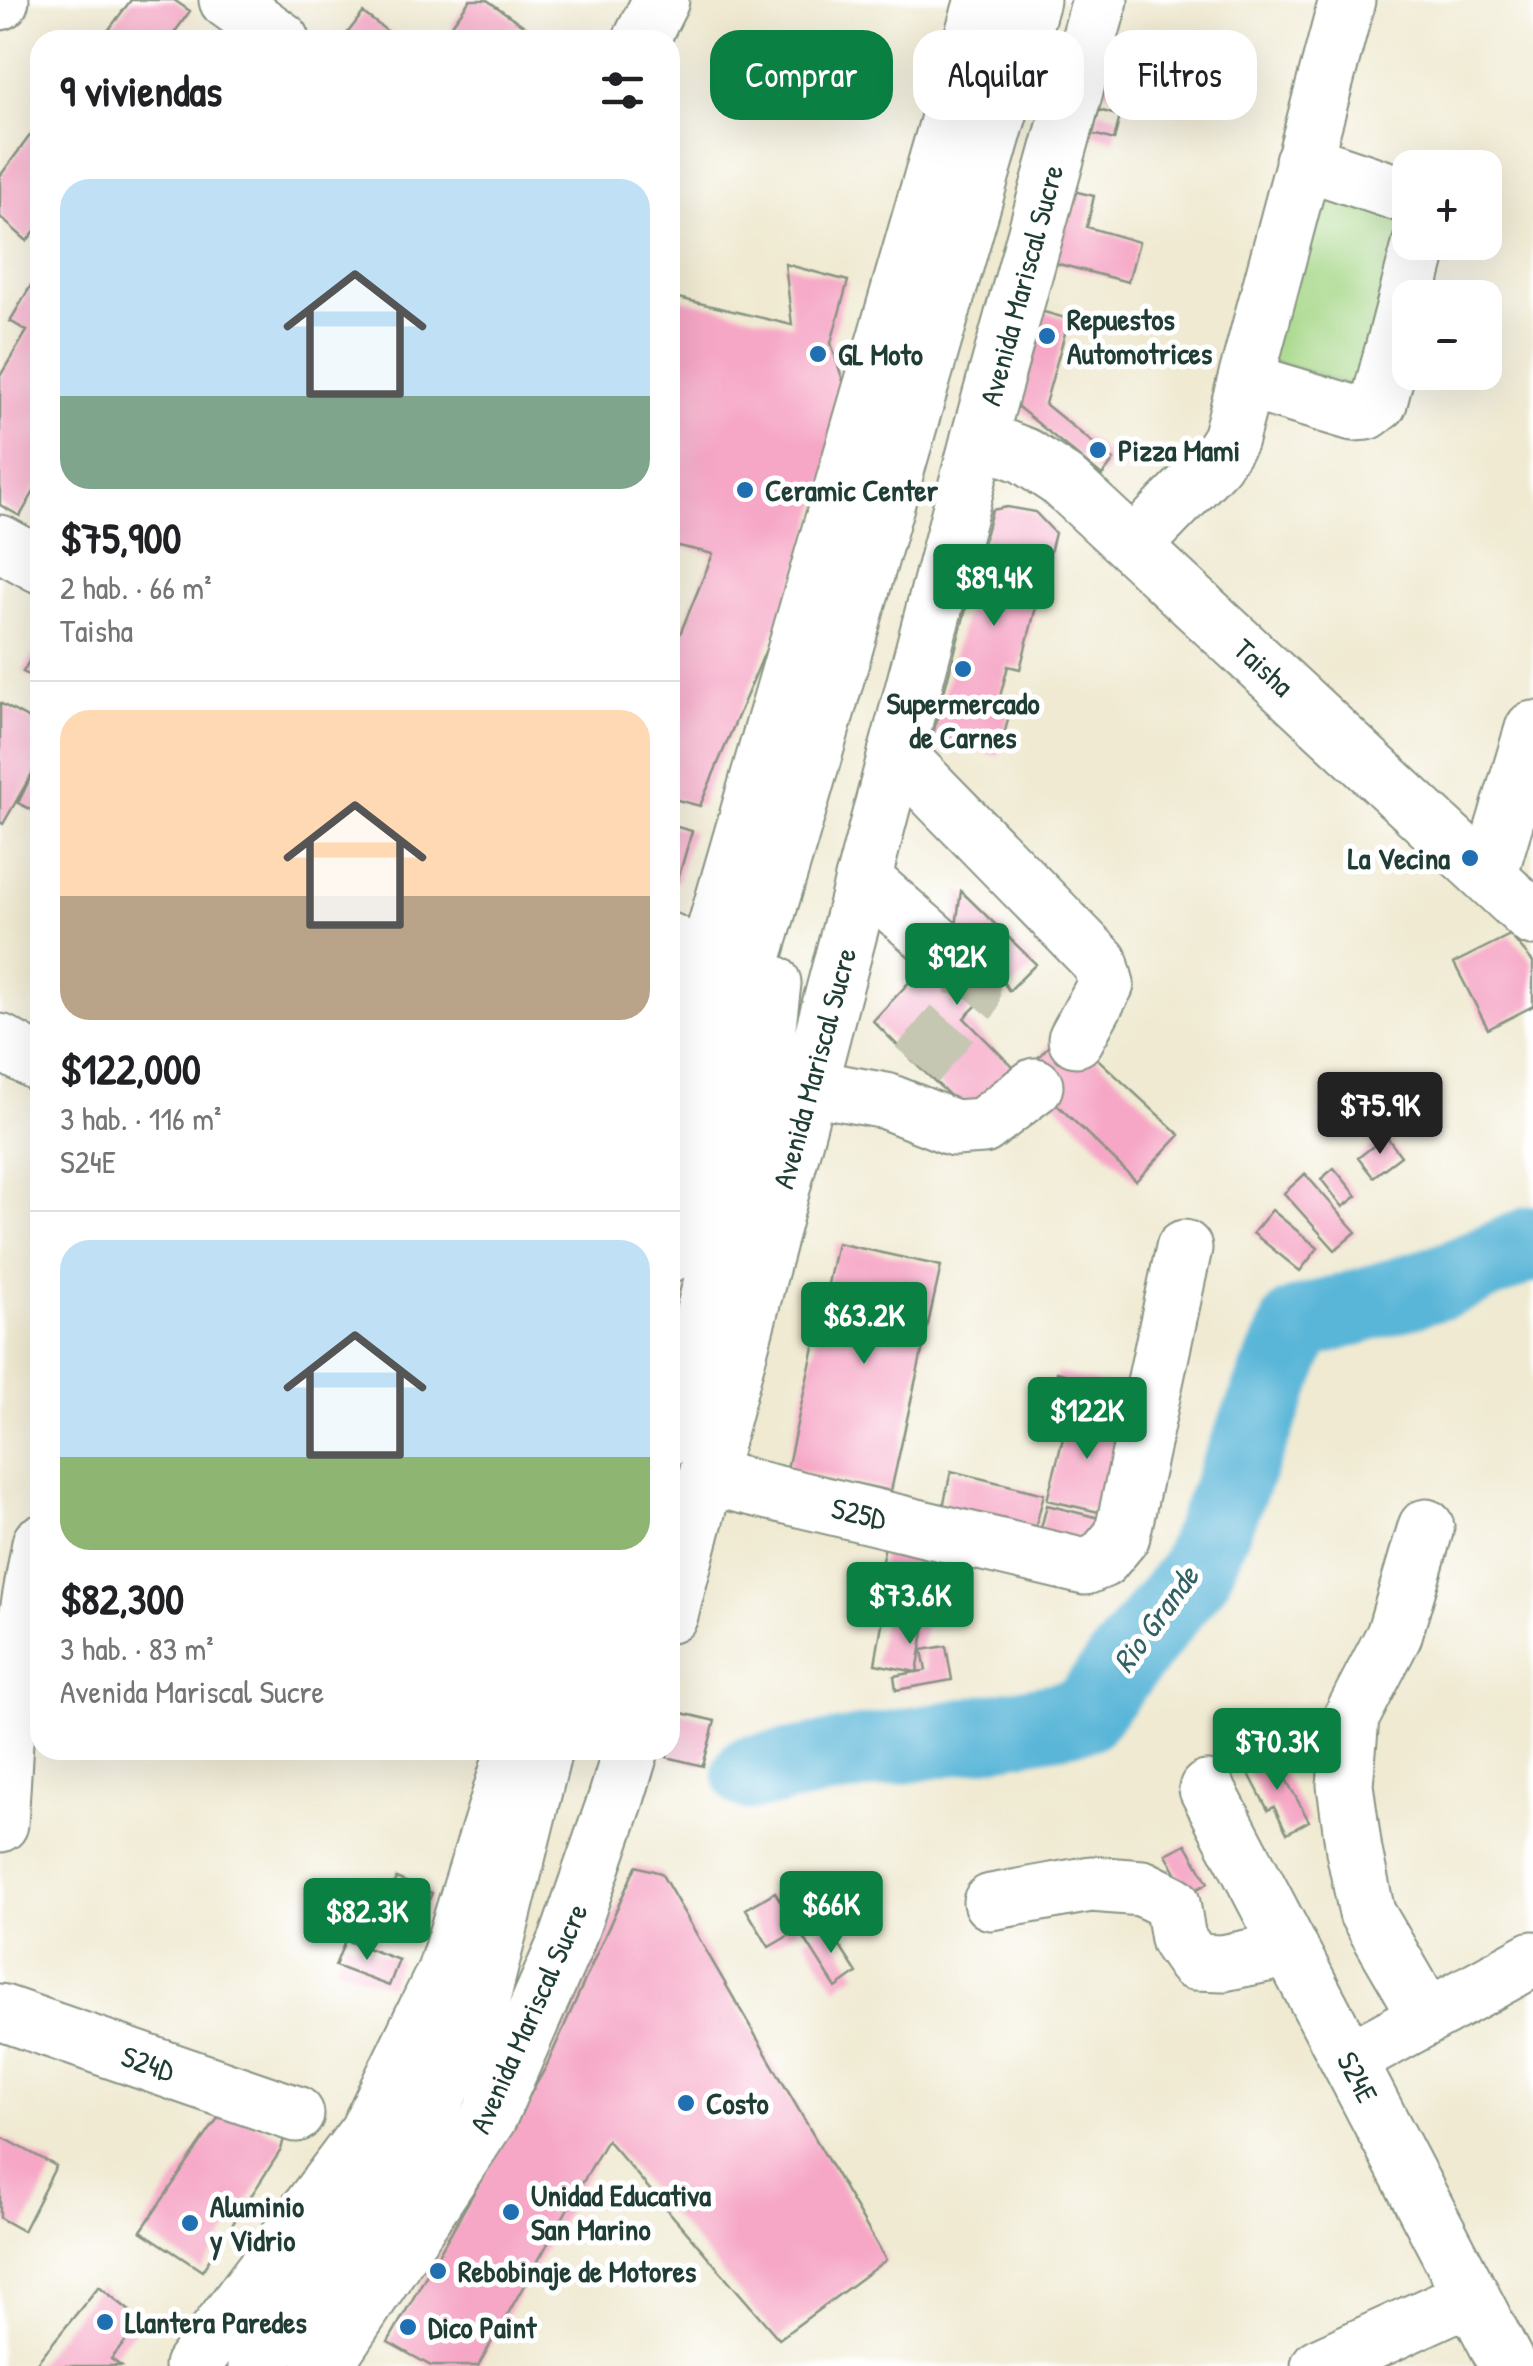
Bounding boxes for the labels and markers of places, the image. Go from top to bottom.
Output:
place label: Repuestos Automotrices [1067,299,1213,373]
marker: Repuestos Automotrices [1036,325,1058,347]
place label: GL Moto [838,334,923,374]
marker: GL Moto [807,343,829,365]
place label: Pizza Mami [1118,430,1240,470]
marker: Pizza Mami [1087,439,1109,461]
place label: Ceramic Center [765,470,939,510]
marker: Ceramic Center [734,479,756,501]
pin: $89.4K [913,544,1075,629]
marker: Supermercado de Carnes [952,658,974,680]
place label: Supermercado de Carnes [886,683,1040,757]
place label: La Vecina [1348,838,1450,878]
marker: La Vecina [1459,847,1481,869]
pin: $92K [898,923,1016,1008]
pin: $75.9K [1299,1072,1461,1157]
pin: $63.2K [783,1282,945,1367]
pin: $122K [1017,1377,1157,1462]
pin: $73.6K [829,1562,991,1647]
pin: $70.3K [1196,1708,1358,1793]
pin: $66K [772,1871,890,1956]
pin: $82.3K [286,1878,448,1963]
place label: Costo [706,2083,769,2123]
marker: Costo [675,2092,697,2114]
place label: Unidad Educativa San Marino [531,2175,711,2249]
place label: Aluminio y Vidrio [210,2186,304,2261]
marker: Unidad Educativa San Marino [500,2201,522,2223]
marker: Aluminio y Vidrio [179,2212,201,2234]
place label: Rebobinaje de Motores [458,2251,697,2291]
marker: Rebobinaje de Motores [427,2260,449,2282]
place label: Llantera Paredes [125,2302,307,2342]
place label: Dico Paint [428,2307,538,2347]
marker: Llantera Paredes [94,2311,116,2333]
marker: Dico Paint [397,2316,419,2338]

